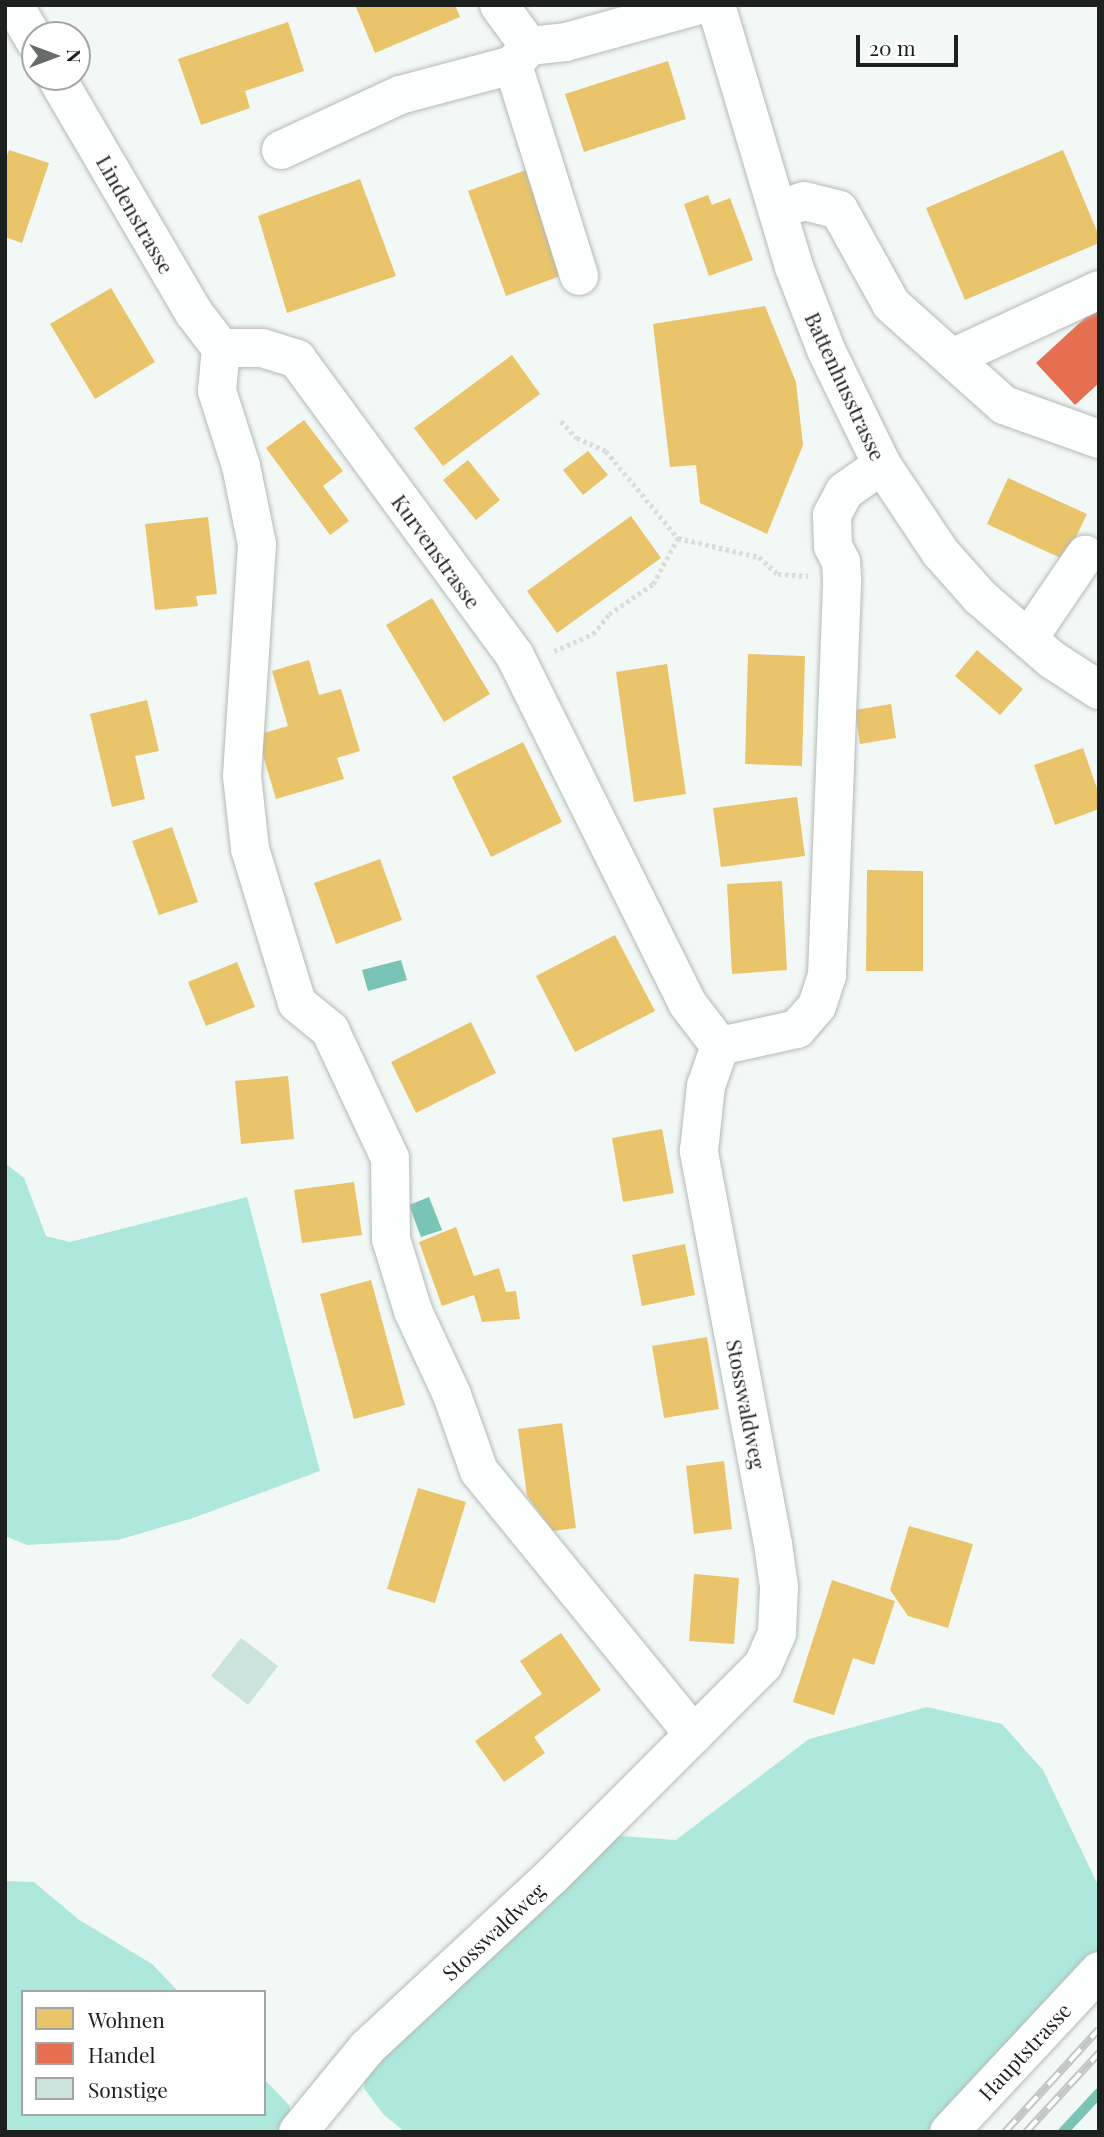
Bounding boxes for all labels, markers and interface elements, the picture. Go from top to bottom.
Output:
north arrow [21,21,91,91]
scale bar [859,21,960,65]
text: 20 m [869,33,916,61]
text: N [62,49,88,63]
street label: Lindenstrasse [92,150,180,278]
street label: Battenhusstrasse [801,308,891,464]
street label: Kurvenstrasse [387,489,487,613]
street label: Stosswaldweg [722,1337,772,1471]
street label: Stosswaldweg [436,1877,550,1985]
legend [21,1990,266,2116]
street label: Hauptstrasse [972,1997,1076,2105]
text: Wohnen [88,2005,165,2033]
text: Handel [88,2040,156,2068]
text: Sonstige [88,2075,168,2103]

